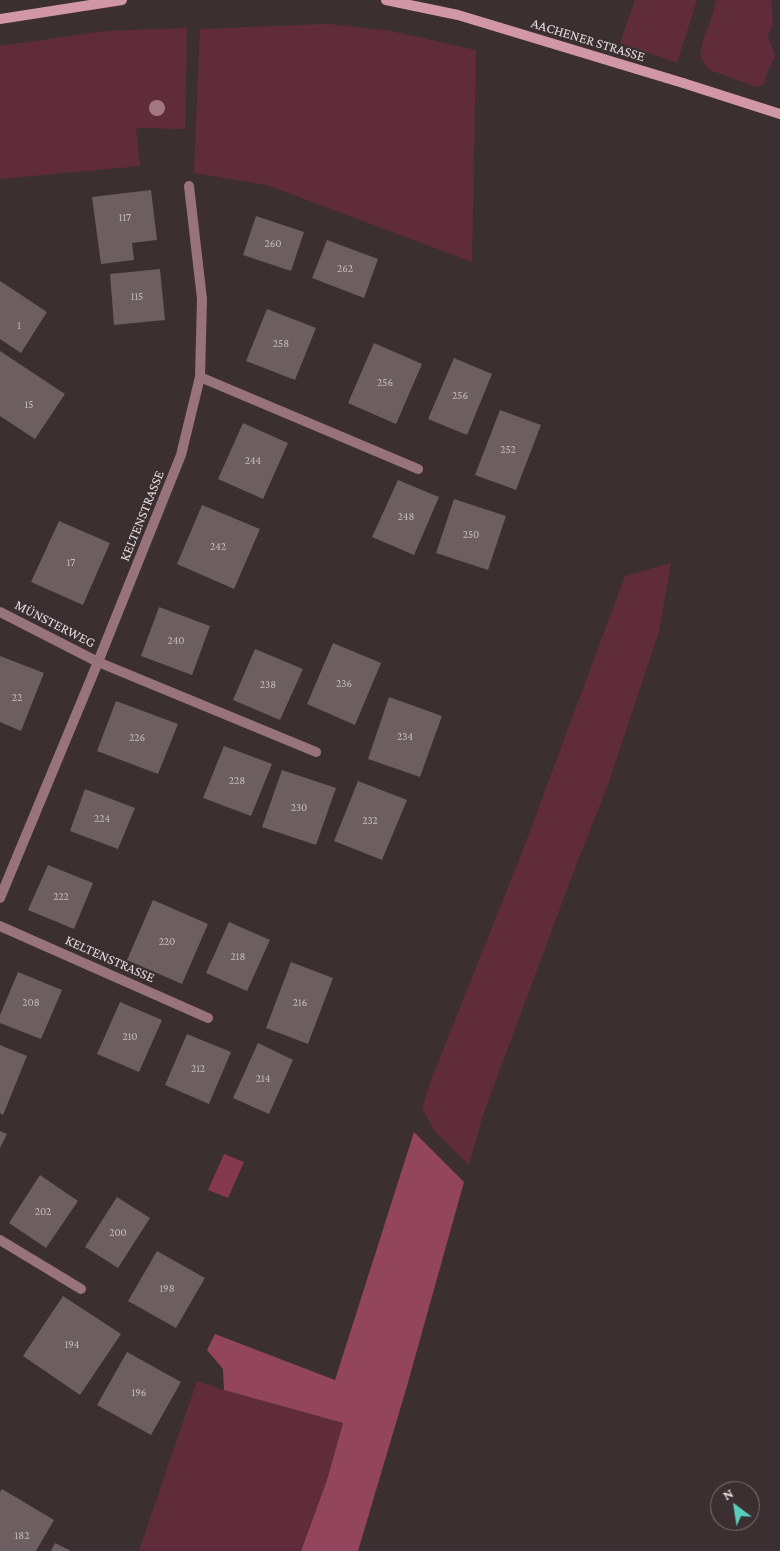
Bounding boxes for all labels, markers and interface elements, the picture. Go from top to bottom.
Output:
street label: AACHENER STRASSE [529,15,647,65]
house number: 117 [119,211,131,225]
house number: 260 [264,237,282,251]
house number: 262 [337,262,353,276]
house number: 115 [131,290,143,304]
house number: 1 [17,319,21,333]
house number: 258 [273,337,289,351]
house number: 256 [377,376,393,390]
house number: 256 [452,389,468,403]
house number: 15 [25,398,33,412]
house number: 252 [500,443,516,457]
house number: 244 [245,454,261,468]
street label: KELTENSTRASSE [116,468,168,564]
house number: 248 [398,510,414,524]
house number: 250 [463,528,479,542]
house number: 242 [210,540,226,554]
house number: 17 [67,556,75,570]
street label: MÜNSTERWEG [12,596,98,652]
house number: 240 [167,634,185,648]
house number: 236 [336,677,352,691]
house number: 238 [260,678,276,692]
house number: 22 [12,691,22,705]
house number: 234 [397,730,413,744]
house number: 226 [129,731,145,745]
house number: 228 [229,774,245,788]
house number: 230 [291,801,307,815]
house number: 224 [94,812,110,826]
house number: 232 [362,814,378,828]
house number: 222 [53,890,69,904]
street label: KELTENSTRASSE [63,932,157,986]
house number: 220 [159,935,175,949]
house number: 218 [231,950,245,964]
house number: 208 [22,996,40,1010]
house number: 216 [293,996,307,1010]
house number: 210 [122,1030,138,1044]
house number: 212 [191,1062,205,1076]
house number: 214 [256,1072,270,1086]
house number: 202 [35,1205,51,1219]
house number: 200 [109,1226,127,1240]
house number: 198 [159,1282,175,1296]
house number: 194 [65,1338,79,1352]
house number: 196 [132,1386,146,1400]
north arrow [710,1481,760,1531]
text: N [720,1485,736,1503]
house number: 182 [15,1529,29,1543]

